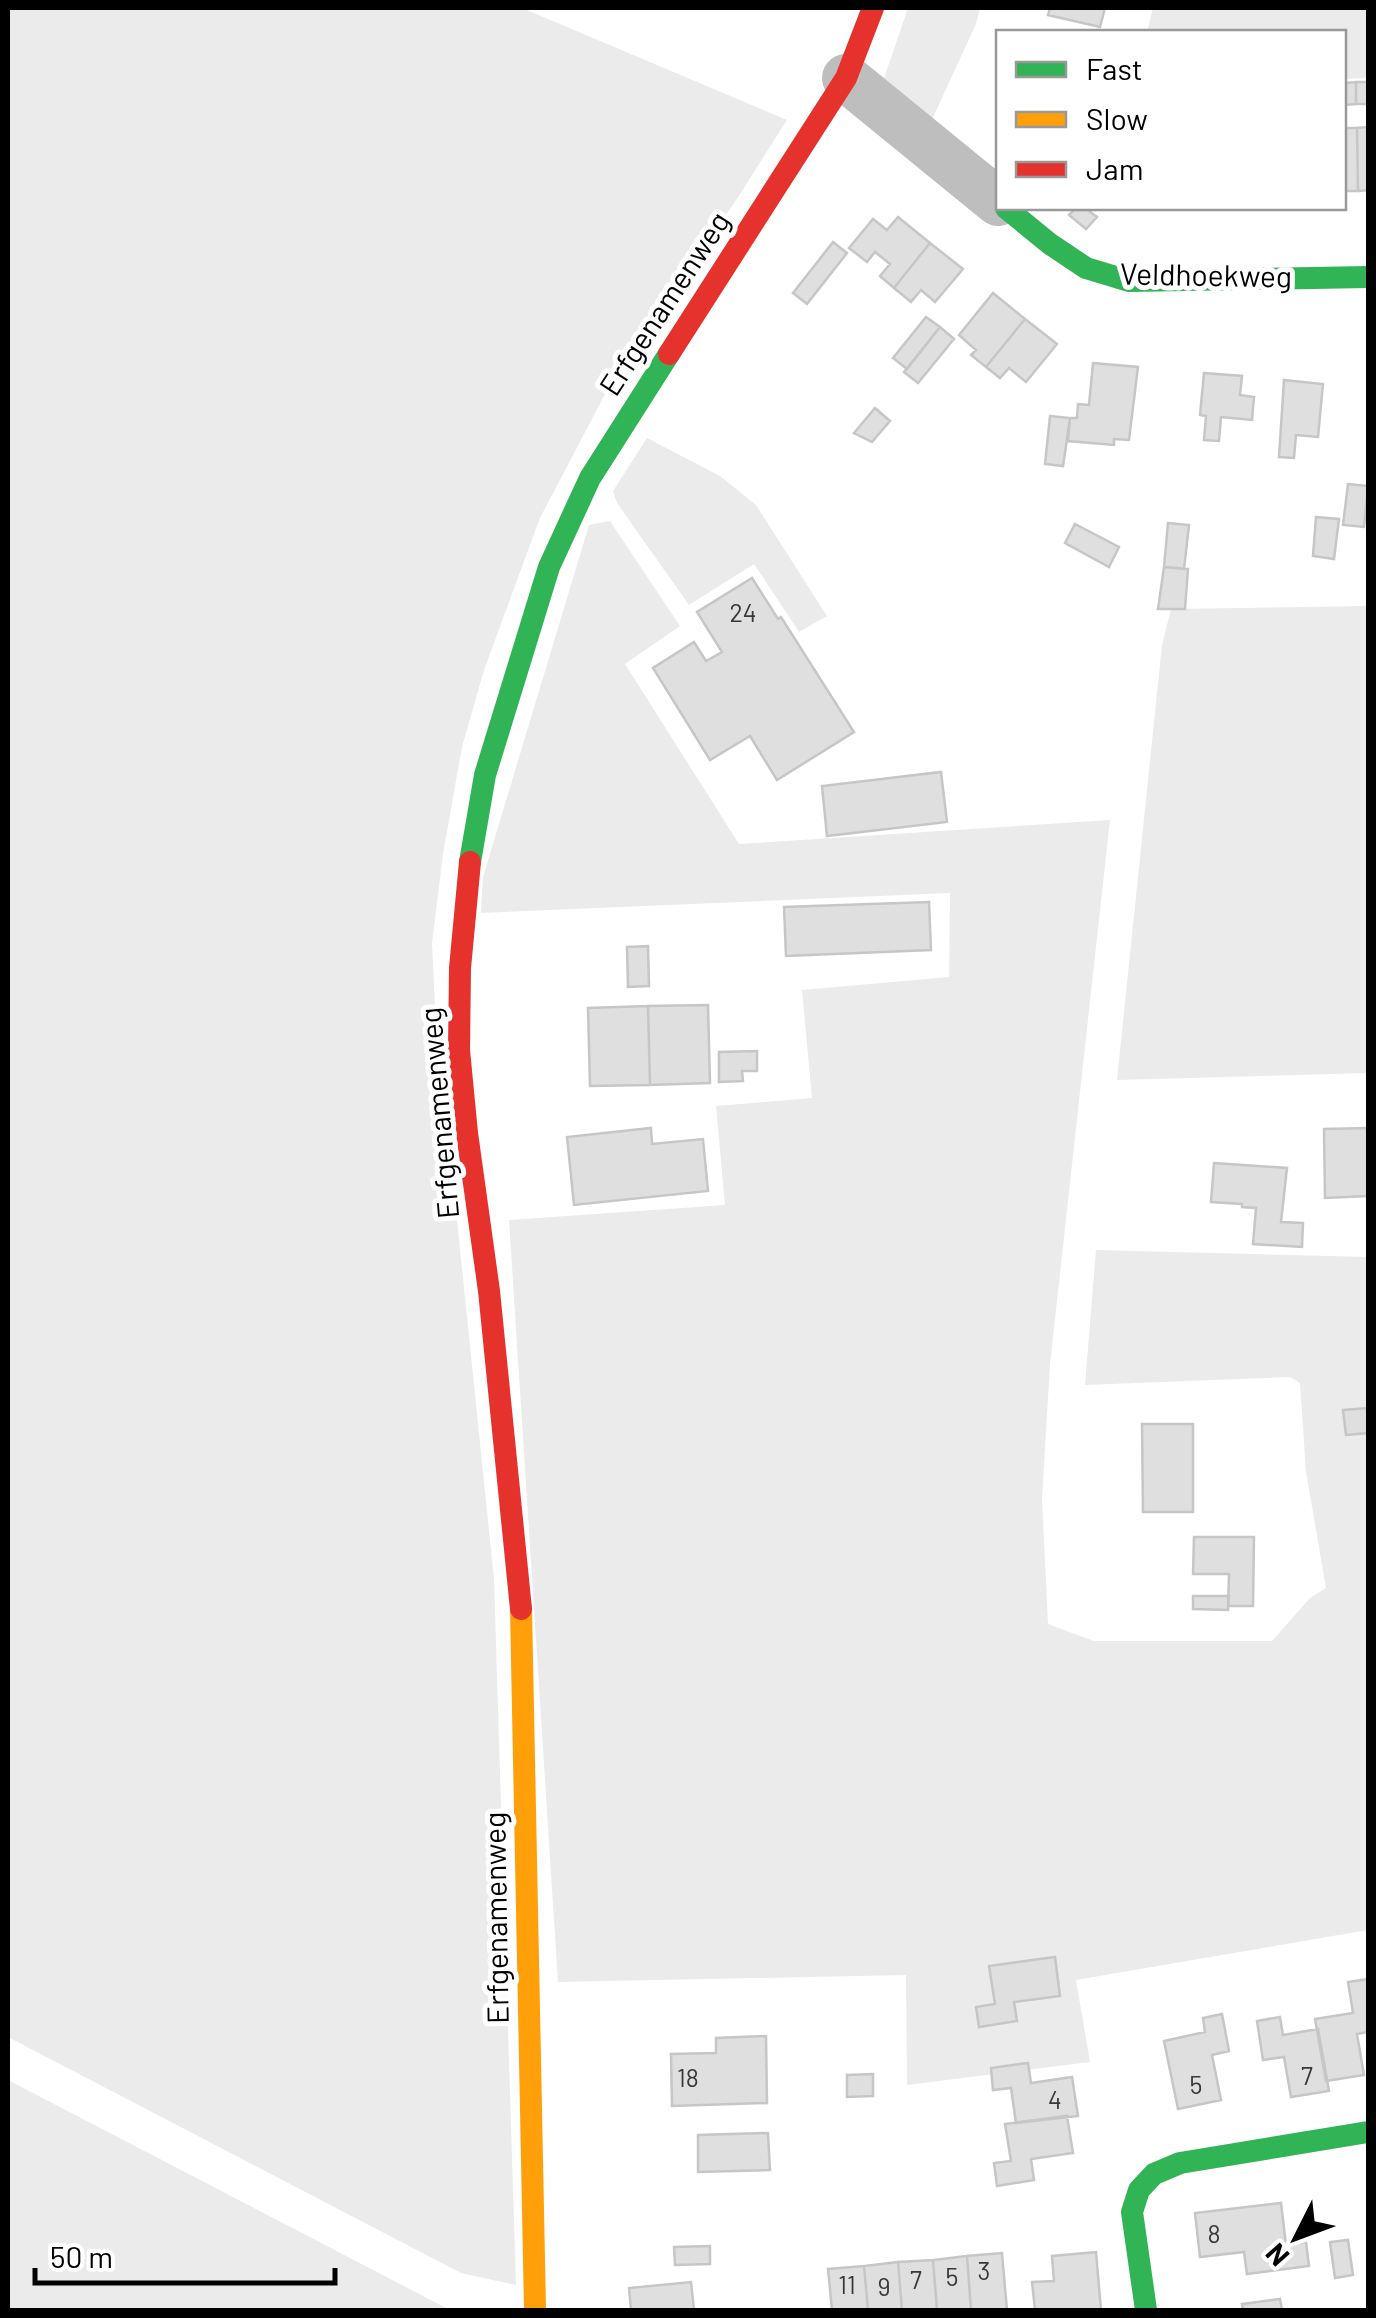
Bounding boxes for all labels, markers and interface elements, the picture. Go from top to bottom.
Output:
legend [996,30,1346,210]
text: Fast [1086,50,1143,86]
text: Slow [1086,100,1148,136]
text: Jam [1086,150,1143,186]
street label: Erfgenamenweg [590,204,736,402]
street label: Veldhoekweg [1120,255,1292,293]
house number: 24 [729,597,757,627]
street label: Erfgenamenweg [411,1006,465,1220]
street label: Erfgenamenweg [475,1812,515,2024]
house number: 7 [1301,2060,1313,2090]
house number: 18 [677,2062,699,2092]
house number: 5 [1190,2069,1202,2099]
house number: 4 [1048,2084,1062,2114]
north arrow [1246,2188,1346,2288]
house number: 8 [1207,2218,1221,2248]
scale bar [35,2223,335,2285]
text: N [1258,2237,1296,2274]
text: 50 m [50,2238,113,2274]
house number: 3 [978,2255,990,2285]
house number: 5 [946,2261,958,2291]
house number: 7 [910,2264,922,2294]
house number: 11 [838,2269,856,2299]
house number: 9 [877,2271,891,2301]

